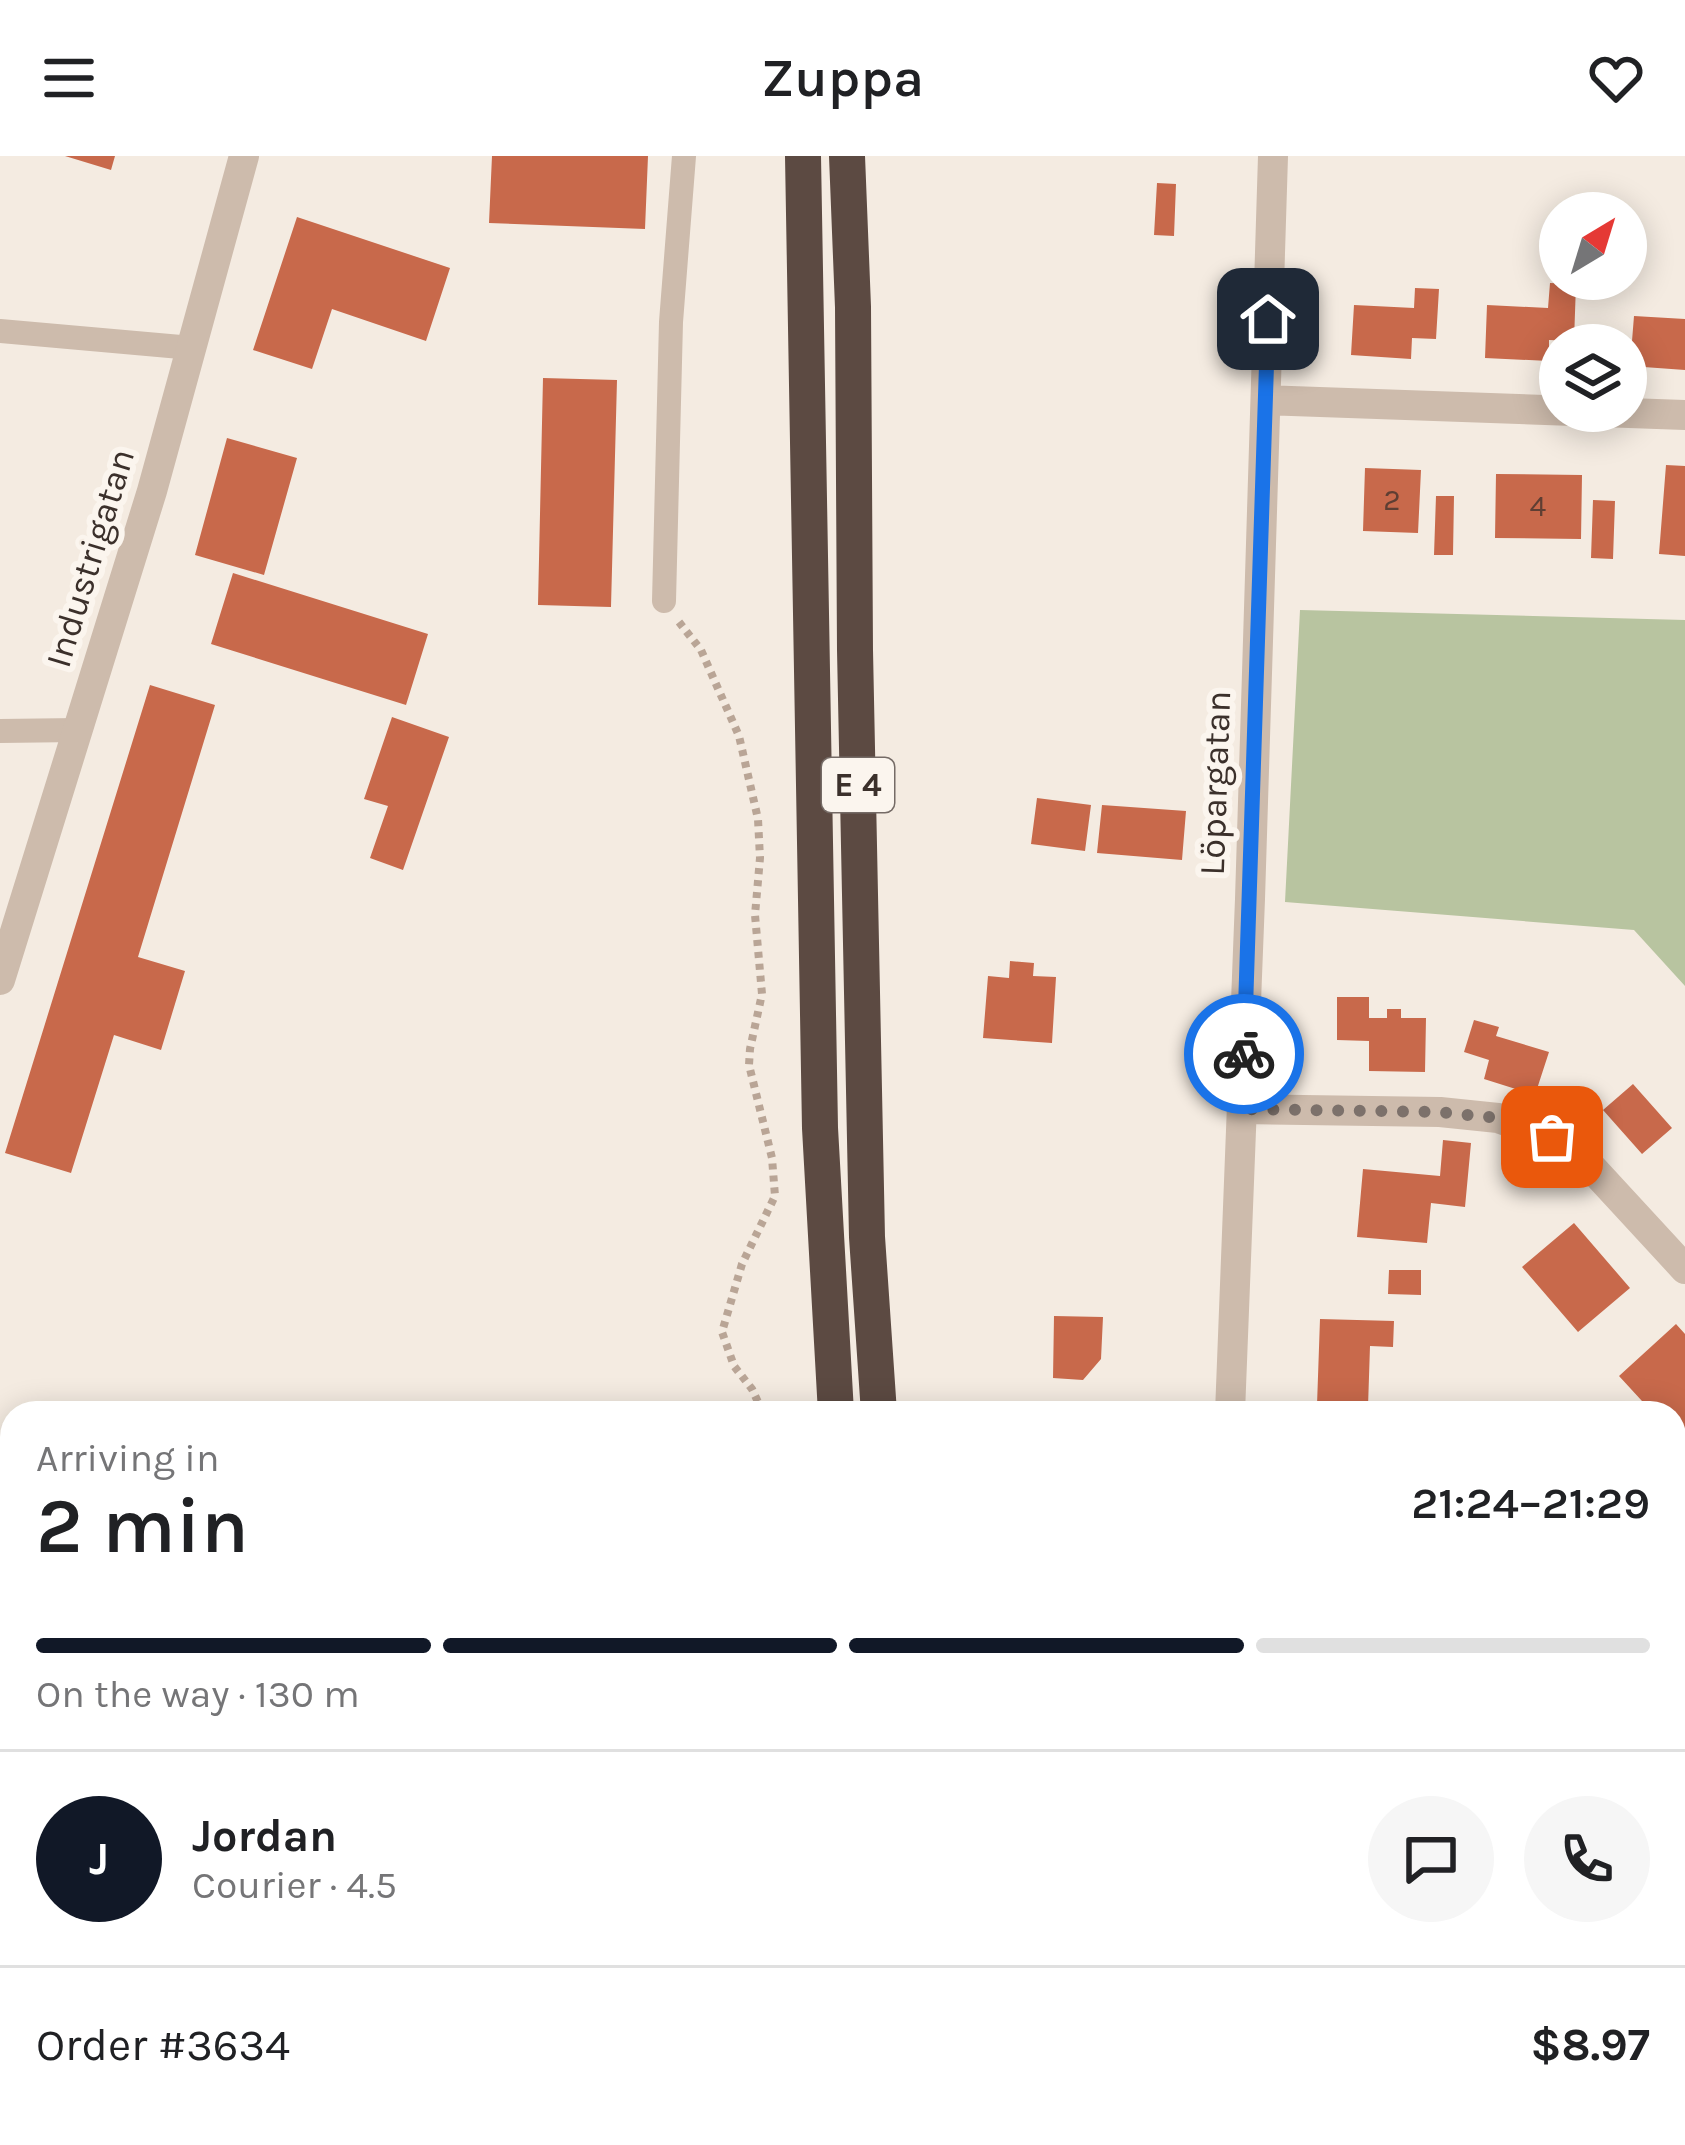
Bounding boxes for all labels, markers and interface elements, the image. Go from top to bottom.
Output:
icon: menu [36,45,102,111]
icon: heart [1583,45,1649,111]
text: Zuppa [761,46,924,110]
north arrow [1539,192,1647,300]
map controls [1539,192,1647,432]
pin [1217,268,1319,370]
icon: home [1235,286,1301,352]
button: layers [1539,324,1647,432]
street label: Industrigatan [37,444,143,672]
house number: 2 [1383,482,1401,518]
house number: 4 [1530,488,1547,524]
street label: Löpargatan [1191,690,1239,876]
road number: E 4 [822,758,894,812]
courier [1184,994,1304,1114]
icon: bike [1211,1021,1277,1087]
pin [1501,1086,1603,1188]
icon: bag [1519,1104,1585,1170]
text: Arriving in [36,1435,219,1481]
text: 21:24–21:29 [1411,1477,1650,1529]
text: 2 min [36,1480,249,1572]
text: On the way · 130 m [36,1671,360,1717]
button: chat [1368,1796,1494,1922]
button: phone [1524,1796,1650,1922]
text: Jordan [192,1810,337,1862]
text: J [89,1833,109,1885]
text: Courier · 4.5 [192,1862,397,1908]
text: Order #3634 [36,2019,290,2071]
text: $8.97 [1530,2019,1650,2071]

